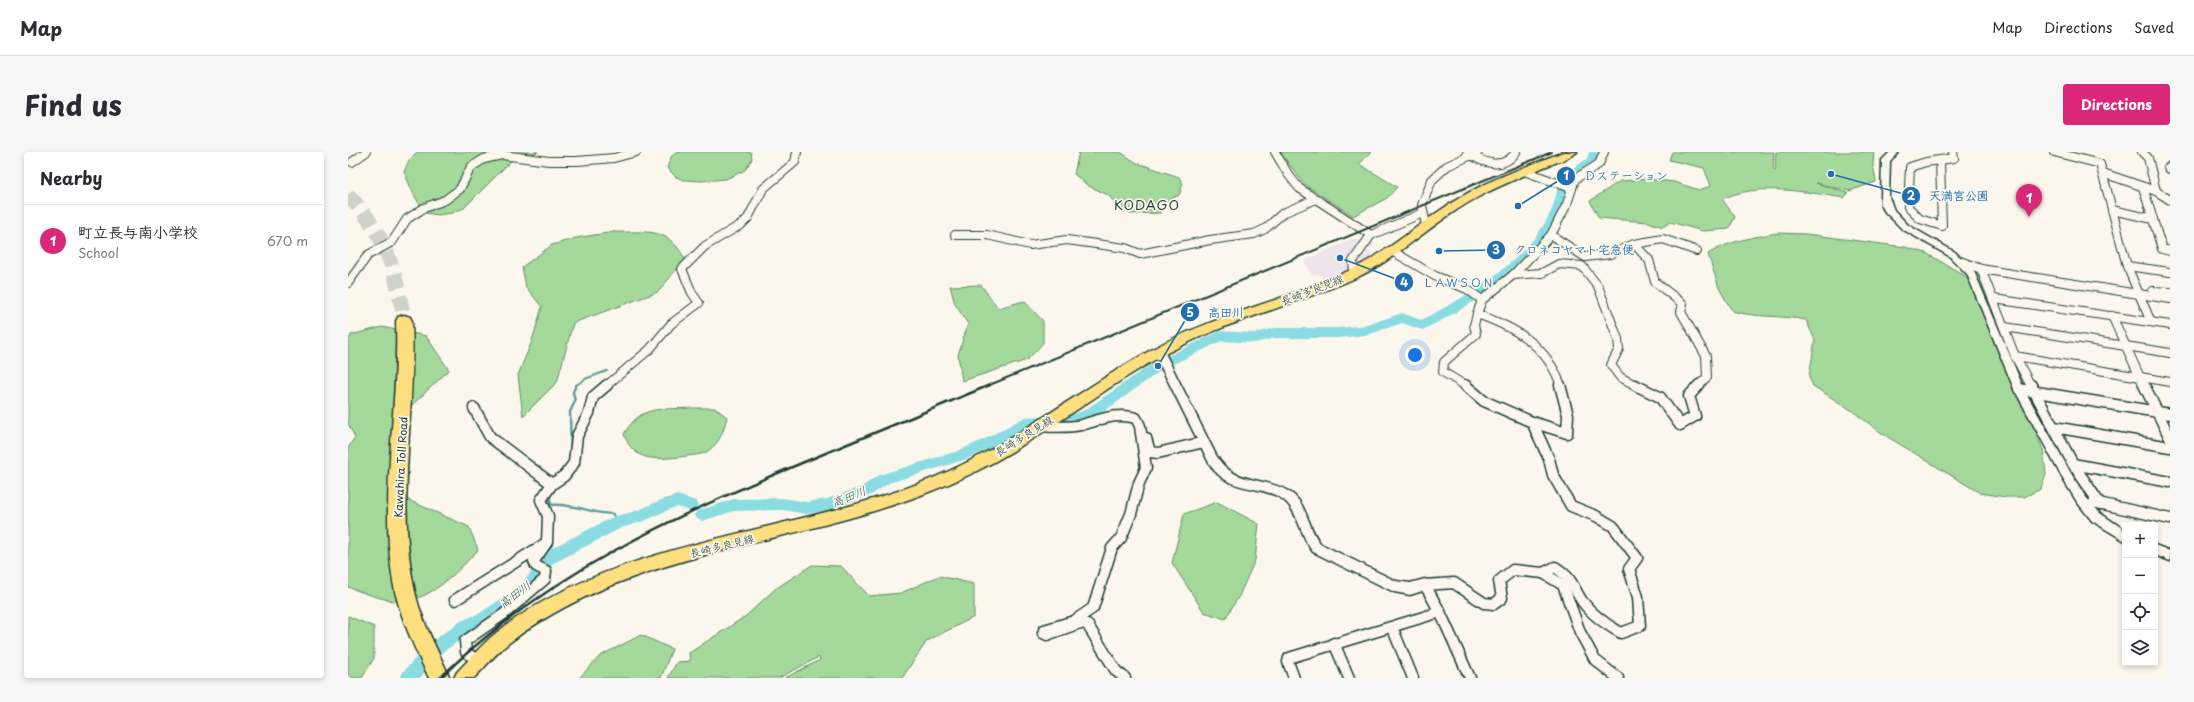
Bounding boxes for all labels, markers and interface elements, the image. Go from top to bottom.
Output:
text: Map [20,14,62,42]
text: Map [1992,17,2022,38]
text: Directions [2044,17,2112,38]
text: Saved [2134,17,2174,38]
text: Find us [24,83,122,126]
button: Directions [2063,84,2170,125]
callout: Ｄステーション [1556,164,1676,188]
text: Nearby [40,165,102,191]
text: 1 [1563,166,1569,184]
text: Ｄステーション [1584,166,1668,184]
callout: 天満宮公園 [1901,184,1997,208]
pin: 1 [2016,184,2042,217]
text: 2 [1907,186,1916,204]
text: 天満宮公園 [1929,186,1989,204]
district label: KODAGO [1114,195,1180,214]
text: 町立長与南小学校 [78,220,198,243]
text: 1 [50,231,56,250]
text: 670 m [267,231,308,250]
callout: クロネコヤマト宅急便 [1486,238,1642,262]
text: 3 [1492,240,1500,258]
text: クロネコヤマト宅急便 [1514,240,1634,258]
text: School [78,243,119,262]
street label: 長崎多良見線 [1278,270,1346,309]
callout: ＬＡＷＳＯＮ [1394,270,1502,294]
text: 4 [1400,273,1408,291]
text: ＬＡＷＳＯＮ [1422,273,1494,291]
callout: 高田川 [1180,300,1252,324]
text: 5 [1186,303,1194,321]
text: 高田川 [1208,303,1244,321]
your location [1405,345,1425,365]
street label: 長崎多良見線 [991,411,1056,460]
street label: Kawahira Toll Road [389,416,412,518]
water label: 高田川 [829,481,869,511]
map controls [2122,522,2158,666]
button: + [2122,522,2158,558]
street label: 長崎多良見線 [688,529,756,562]
button: − [2122,558,2158,594]
water label: 高田川 [495,576,534,612]
button: locate [2122,594,2158,630]
button: layers [2122,630,2158,666]

